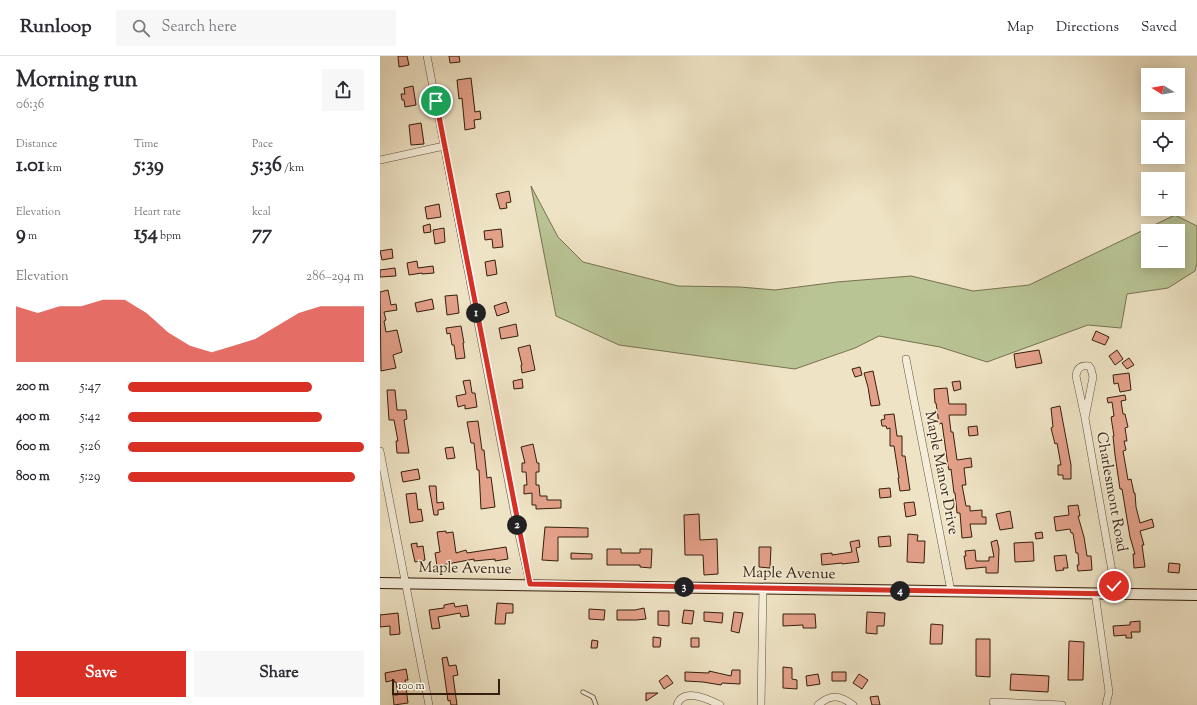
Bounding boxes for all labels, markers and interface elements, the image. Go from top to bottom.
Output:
search box [116,10,396,46]
text: Runloop [20,14,92,41]
icon: search [130,17,152,39]
text: Search here [162,17,237,38]
text: Map [1007,18,1034,38]
text: Directions [1056,18,1119,38]
text: Saved [1141,18,1177,38]
text: Morning run [16,65,138,97]
north arrow [1141,68,1185,112]
map controls [1141,68,1185,268]
button: share [322,69,364,111]
pin [419,84,453,118]
icon: arrive [425,90,447,112]
text: 06:36 [16,96,44,114]
button: locate [1141,120,1185,164]
text: Distance [16,136,57,152]
text: Time [134,136,158,152]
text: Pace [252,136,273,152]
text: 1.01 [16,152,44,181]
text: 5:39 [134,152,164,181]
text: 5:36 [252,152,282,181]
text: km [44,160,62,176]
text: /km [282,160,304,176]
button: + [1141,172,1185,216]
text: Elevation [16,204,61,220]
text: Heart rate [134,204,181,220]
text: kcal [252,204,271,220]
text: 9 [16,220,26,249]
text: 154 [134,220,158,249]
text: 77 [252,220,272,249]
button: − [1141,224,1185,268]
text: m [26,228,37,244]
text: bpm [158,228,181,244]
text: Elevation [16,268,69,286]
text: 286–294 m [306,268,364,286]
pin: 1 [466,303,486,323]
text: 1 [474,305,478,321]
text: 200 m [16,378,49,396]
text: 5:47 [80,378,101,396]
text: 400 m [16,408,50,426]
text: 5:42 [80,408,100,426]
street label: Maple Manor Drive [919,409,963,537]
street label: Charlesmont Road [1090,430,1132,554]
text: 600 m [16,438,50,456]
text: 5:26 [80,438,100,456]
text: 800 m [16,468,50,486]
text: 5:29 [80,468,100,486]
pin: 2 [507,515,527,535]
text: 2 [514,517,520,533]
street label: Maple Avenue [418,558,512,580]
street label: Maple Avenue [742,563,836,585]
pin [1097,569,1131,603]
icon: check [1103,575,1125,597]
pin: 3 [674,577,694,597]
text: 3 [682,579,686,595]
pin: 4 [890,581,910,601]
text: 4 [897,583,903,599]
button: Save [16,651,186,697]
button: Share [194,651,364,697]
scale bar [392,677,500,696]
text: 100 m [398,678,425,694]

